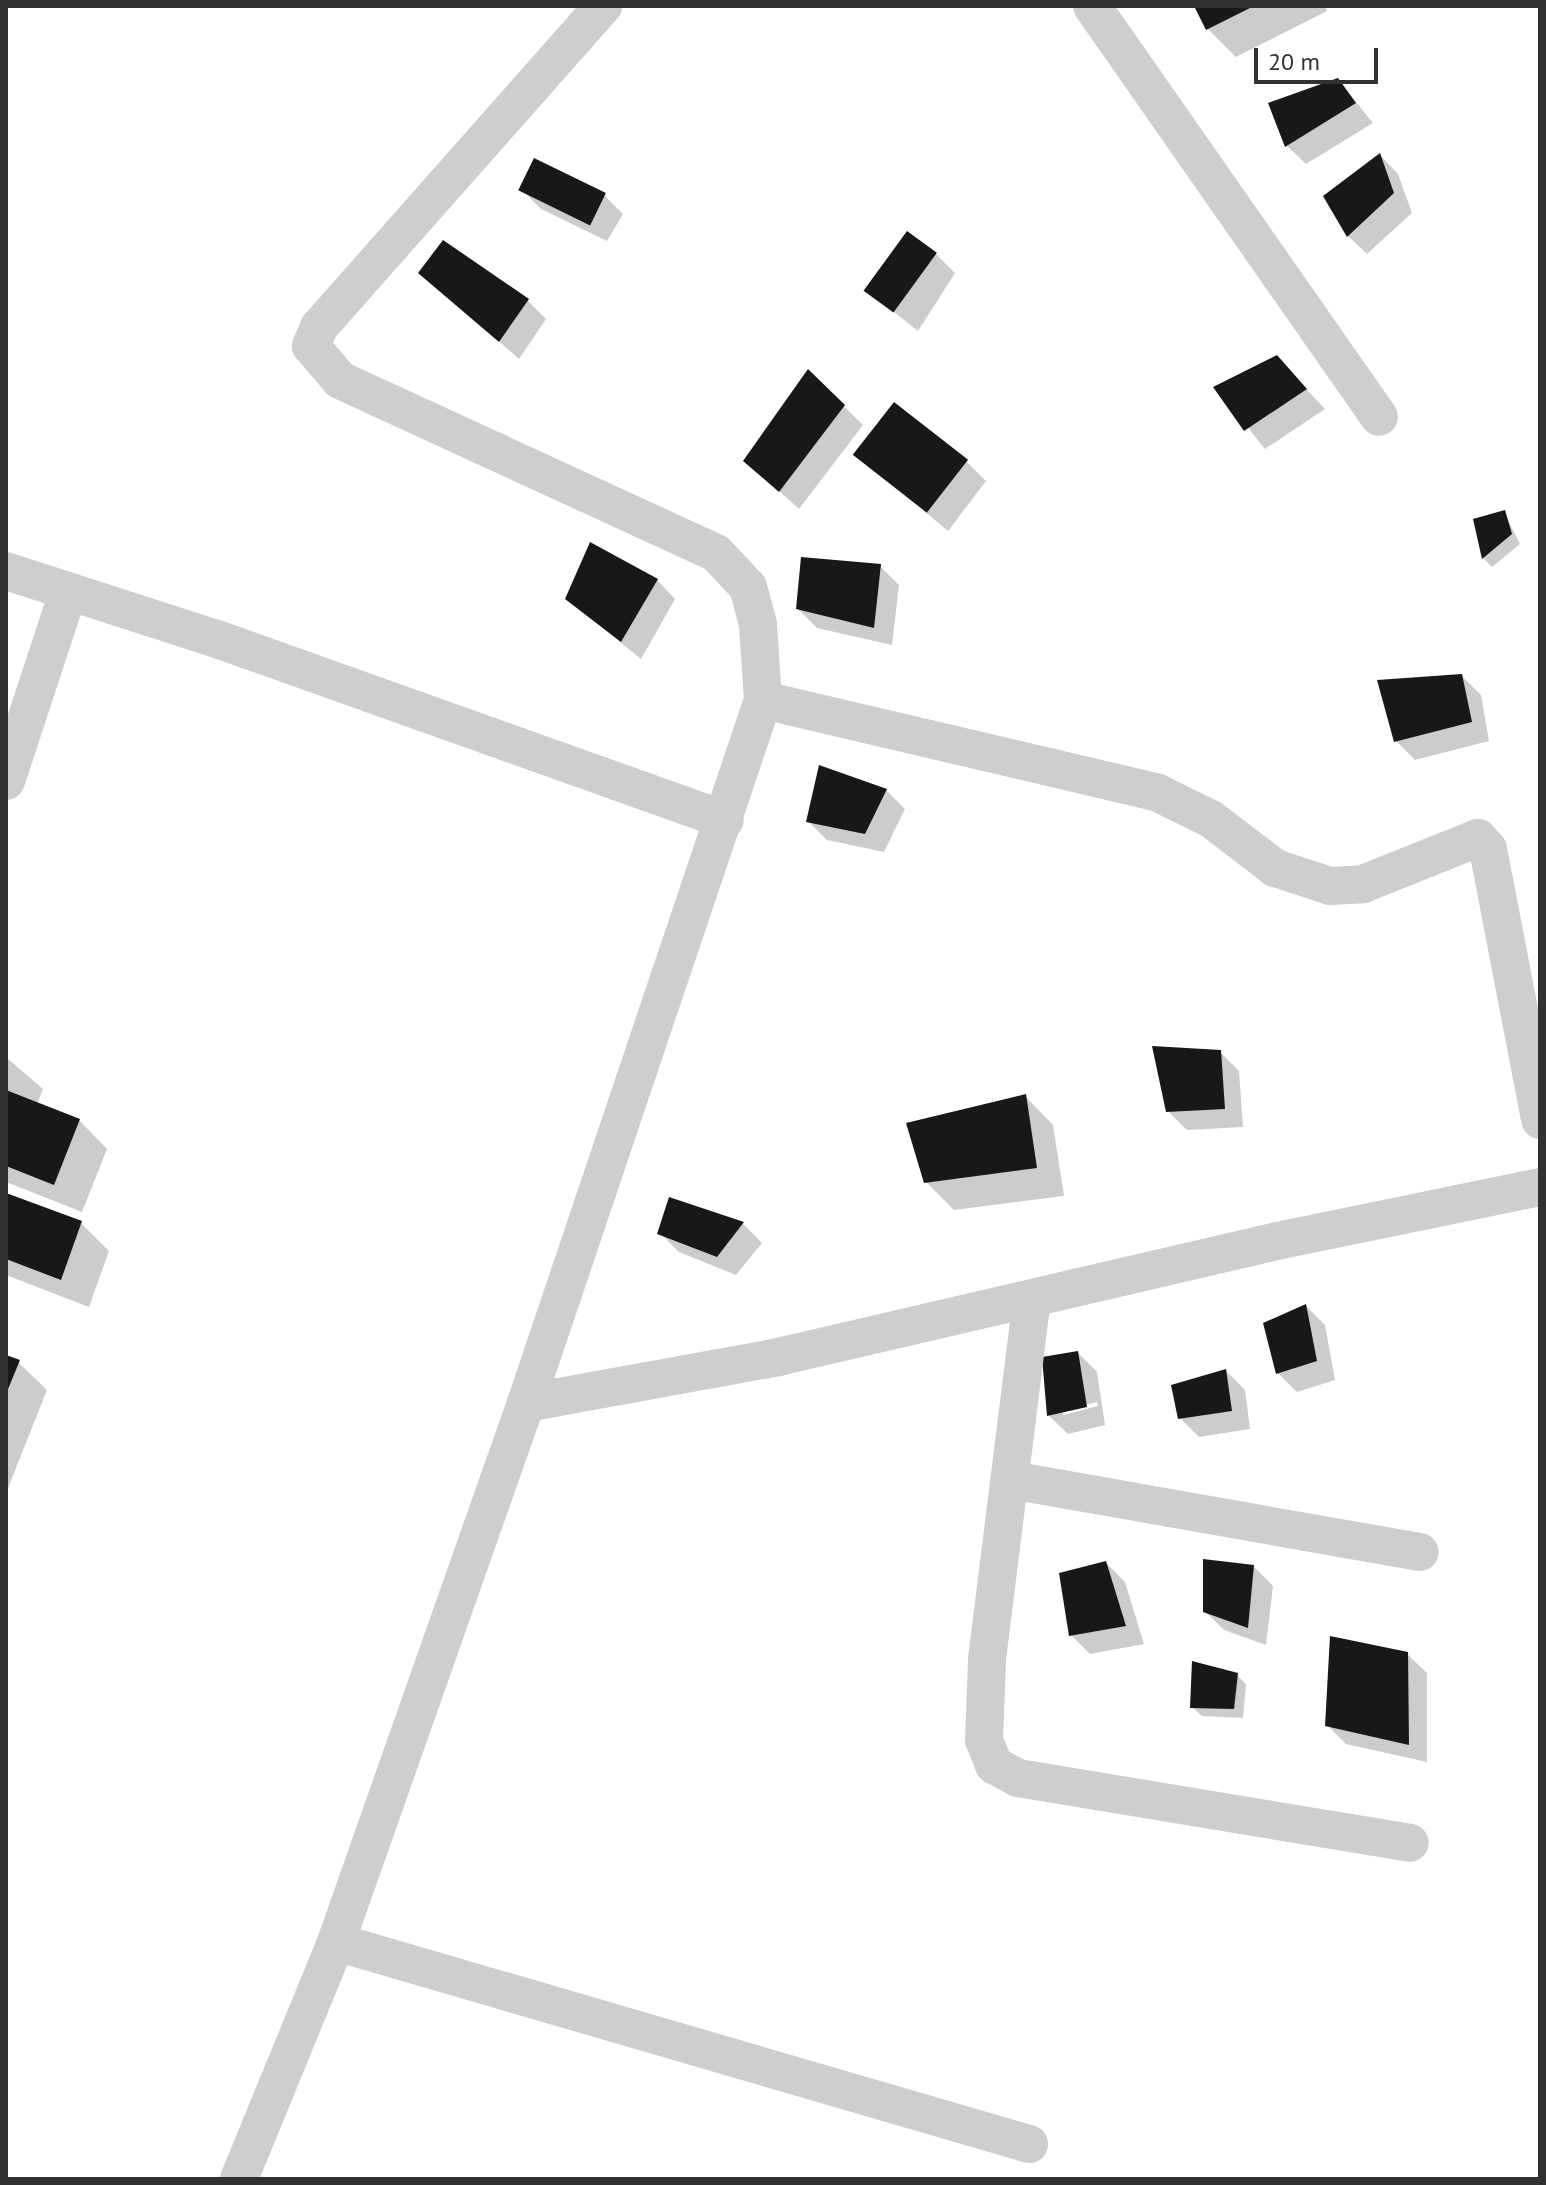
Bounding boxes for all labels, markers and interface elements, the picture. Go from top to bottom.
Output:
scale bar [1258,32,1382,82]
text: 20 m [1268,46,1320,77]

